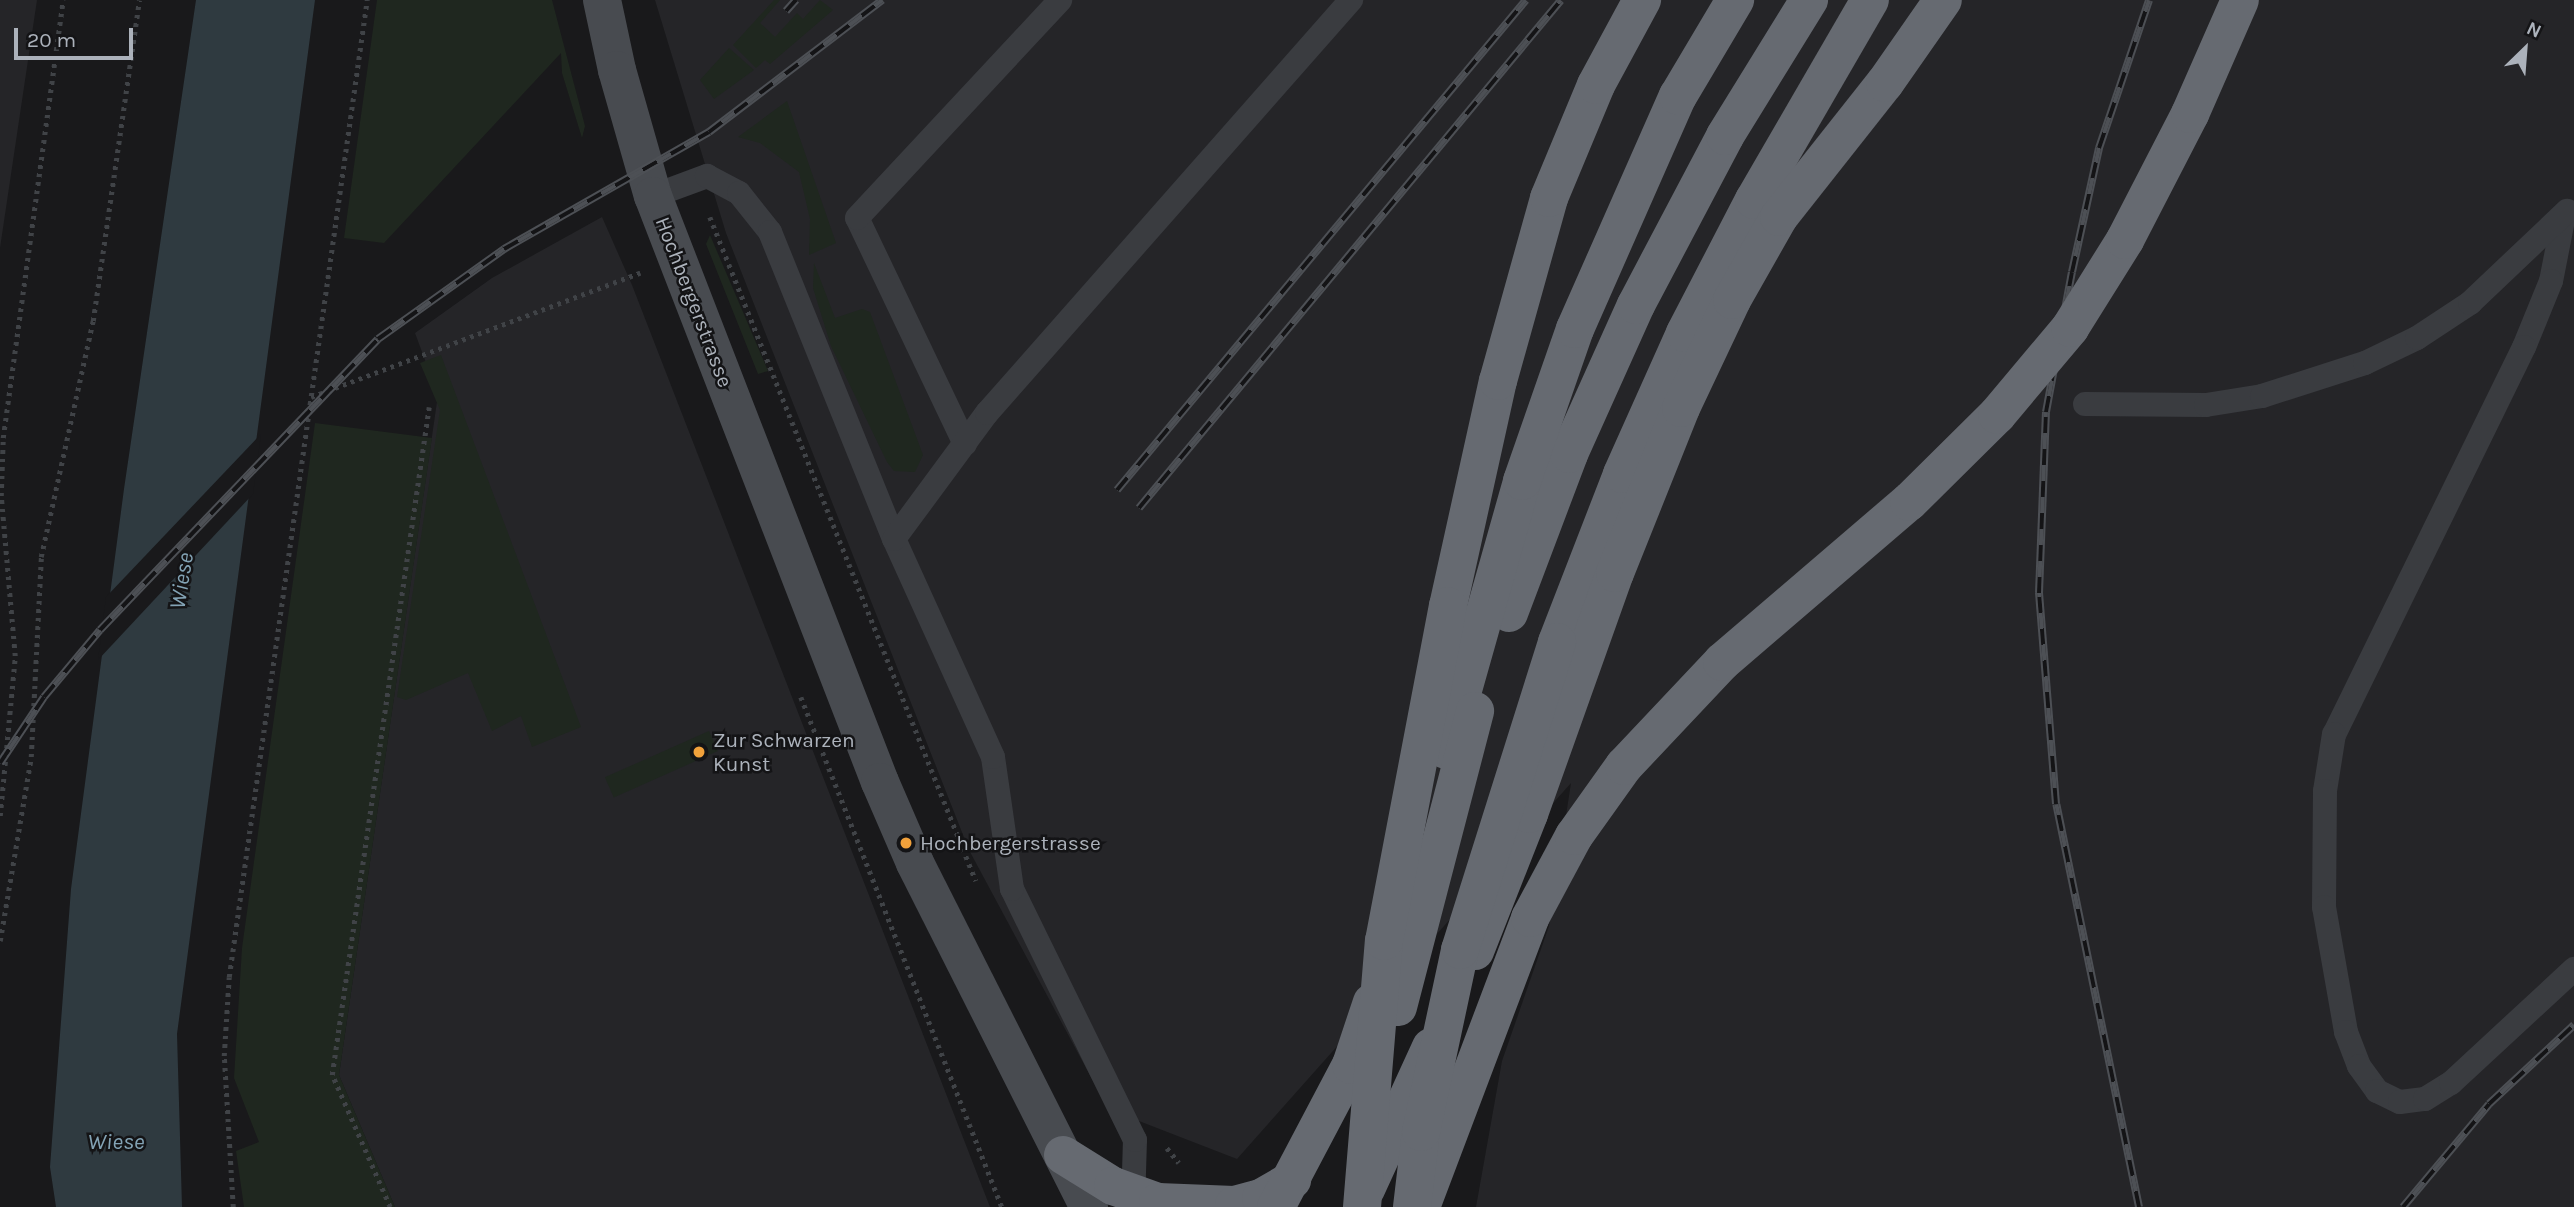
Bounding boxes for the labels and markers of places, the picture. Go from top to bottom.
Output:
place label: Zur Schwarzen Kunst [713,727,855,777]
marker: Zur Schwarzen Kunst [691,744,707,760]
place label: Hochbergerstrasse [920,830,1101,856]
marker: Hochbergerstrasse [898,835,914,851]

